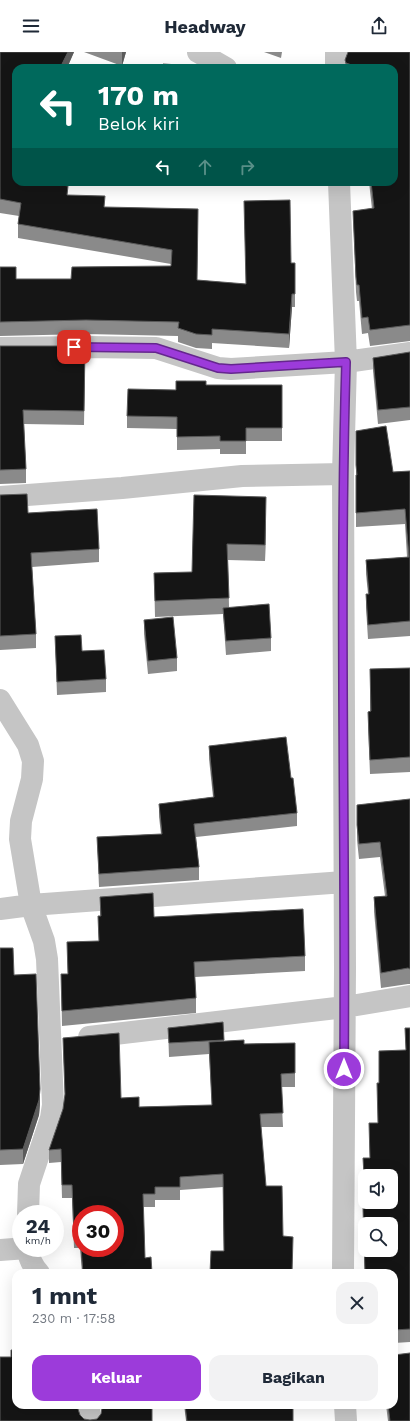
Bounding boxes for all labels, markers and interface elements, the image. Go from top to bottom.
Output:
icon: menu [20,15,42,37]
icon: share [368,15,390,37]
text: Headway [164,16,246,37]
text: 170 m [98,79,179,112]
icon: left [32,80,84,132]
text: Belok kiri [98,113,180,134]
icon: left [152,156,174,178]
icon: ahead [194,156,216,178]
icon: right [236,156,258,178]
pin [57,330,91,364]
icon: arrive [63,336,85,358]
position arrow [323,1048,365,1090]
map controls [358,1169,398,1257]
button: sound [358,1169,398,1209]
speed limit sign: 30 [72,1205,124,1257]
text: 24 [26,1214,50,1238]
button: search [358,1217,398,1257]
text: km/h [25,1235,51,1246]
text: 1 mnt [32,1282,97,1310]
button: close [336,1282,378,1324]
text: 230 m · 17:58 [32,1311,115,1326]
button: Keluar [32,1355,201,1401]
button: Bagikan [209,1355,378,1401]

